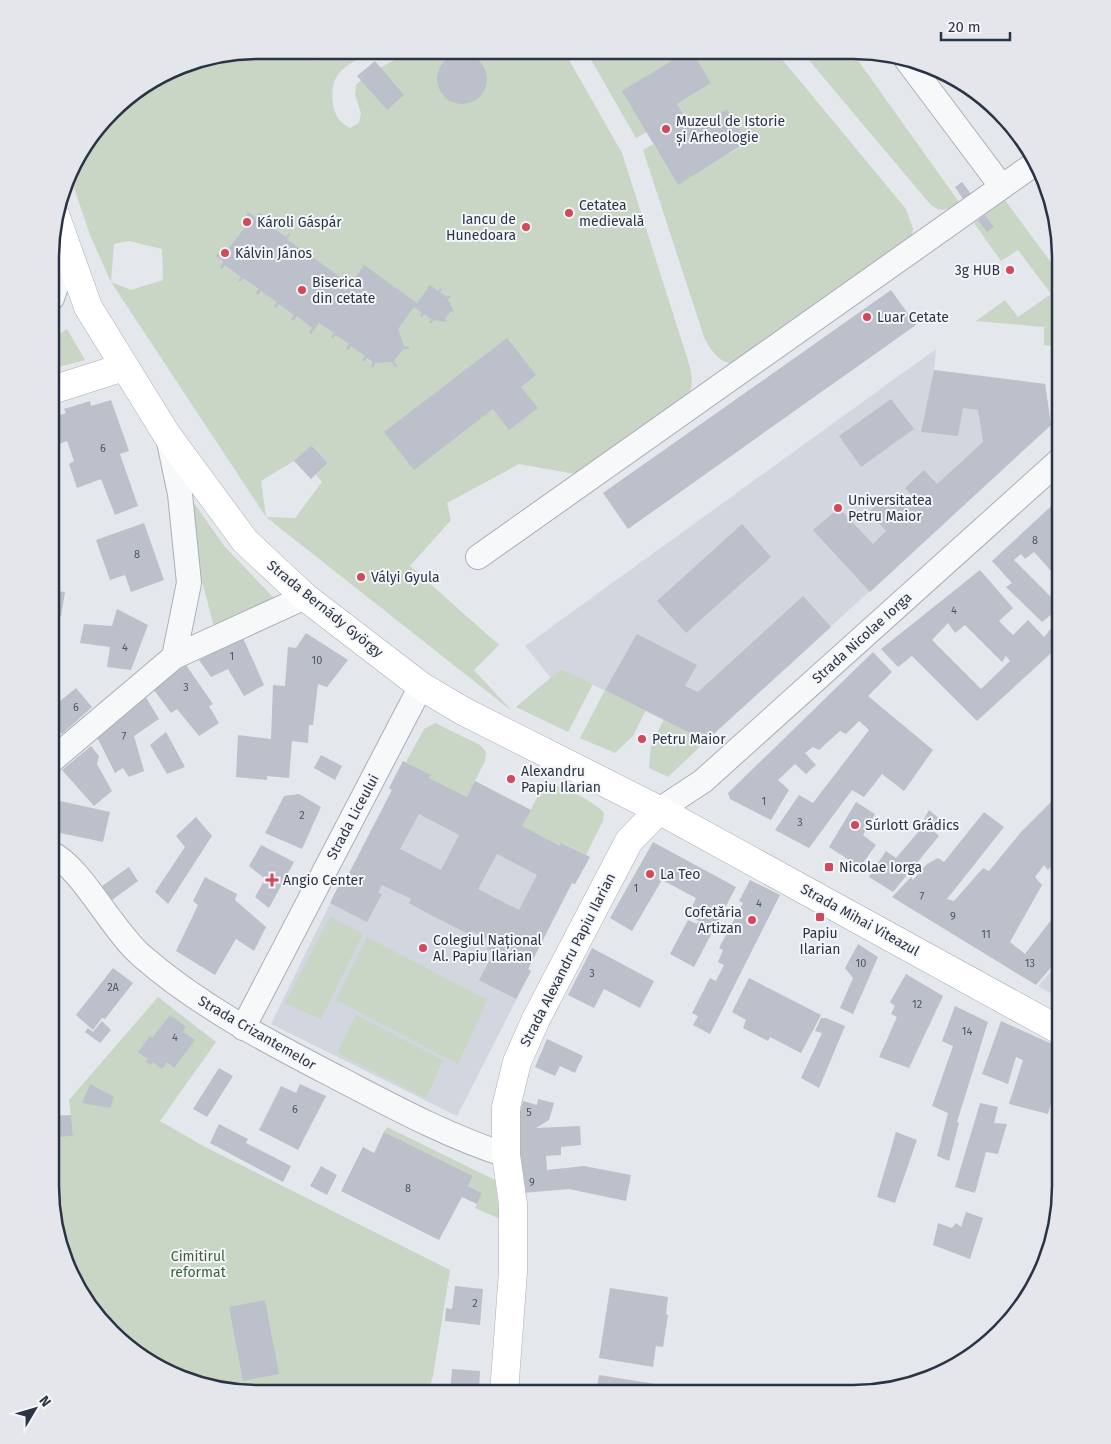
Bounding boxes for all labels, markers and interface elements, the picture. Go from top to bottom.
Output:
scale bar [941,10,1010,42]
text: 20 m [948,18,981,36]
place label: Muzeul de Istorie și Arheologie [676,113,785,147]
marker: Muzeul de Istorie și Arheologie [660,123,672,135]
place label: Cetatea medievală [579,197,644,230]
marker: Cetatea medievală [563,207,575,219]
place label: Iancu de Hunedoara [446,211,516,244]
place label: Károli Gáspár [257,214,342,231]
marker: Károli Gáspár [241,216,253,228]
marker: Iancu de Hunedoara [520,221,532,233]
place label: Kálvin János [235,245,313,262]
marker: Kálvin János [219,247,231,259]
place label: 3g HUB [955,262,1000,279]
marker: 3g HUB [1004,264,1016,276]
place label: Biserica din cetate [312,274,375,307]
marker: Biserica din cetate [296,284,308,296]
place label: Luar Cetate [877,309,949,326]
marker: Luar Cetate [861,311,873,323]
house number: 6 [100,442,106,455]
place label: Universitatea Petru Maior [848,492,932,525]
marker: Universitatea Petru Maior [832,502,844,514]
house number: 8 [1032,534,1038,547]
house number: 8 [134,548,140,561]
street label: Strada Bernády György [264,557,387,661]
place label: Vályi Gyula [371,569,440,586]
marker: Vályi Gyula [355,571,367,583]
street label: Strada Nicolae Iorga [809,589,915,687]
house number: 4 [951,604,957,617]
house number: 4 [122,641,128,654]
house number: 1 [230,650,234,663]
house number: 10 [312,654,322,667]
house number: 3 [183,681,189,694]
house number: 6 [73,701,79,714]
house number: 7 [122,730,127,743]
place label: Petru Maior [652,731,726,748]
marker: Petru Maior [636,733,648,745]
place label: Alexandru Papiu Ilarian [521,763,601,796]
street label: Strada Liceului [323,771,383,863]
marker: Alexandru Papiu Ilarian [505,773,517,785]
house number: 1 [762,795,766,808]
house number: 2 [299,809,305,822]
house number: 3 [797,816,803,829]
place label: Súrlott Grádics [865,817,960,834]
marker: Súrlott Grádics [849,819,861,831]
place label: Nicolae Iorga [839,859,922,876]
marker: Nicolae Iorga [823,861,835,873]
place label: La Teo [660,866,700,883]
marker: La Teo [644,868,656,880]
street label: Strada Alexandru Papiu Ilarian [517,870,619,1050]
place label: Angio Center [283,872,364,889]
marker: Angio Center [265,873,279,887]
street label: Strada Mihai Viteazul [798,880,922,960]
house number: 1 [634,882,638,895]
house number: 7 [920,890,925,903]
house number: 4 [756,897,762,910]
place label: Cofetăria Artizan [685,904,742,937]
house number: 9 [950,910,956,923]
marker: Papiu Ilarian [814,911,826,923]
marker: Cofetăria Artizan [746,914,758,926]
place label: Papiu Ilarian [800,925,840,958]
house number: 11 [981,928,991,941]
place label: Colegiul Național Al. Papiu Ilarian [433,932,542,965]
marker: Colegiul Național Al. Papiu Ilarian [417,942,429,954]
house number: 10 [856,957,866,970]
house number: 13 [1025,957,1035,970]
house number: 3 [589,967,595,980]
house number: 2A [107,981,120,994]
street label: Strada Crizantemelor [195,992,319,1074]
house number: 12 [912,998,922,1011]
house number: 14 [962,1025,972,1038]
house number: 4 [172,1031,178,1044]
house number: 6 [292,1103,298,1116]
house number: 5 [526,1106,532,1119]
house number: 9 [529,1176,535,1189]
house number: 8 [405,1182,411,1195]
park label: Cimitirul reformat [170,1248,227,1281]
house number: 2 [472,1297,478,1310]
north arrow [10,1384,60,1434]
text: N [35,1392,54,1410]

